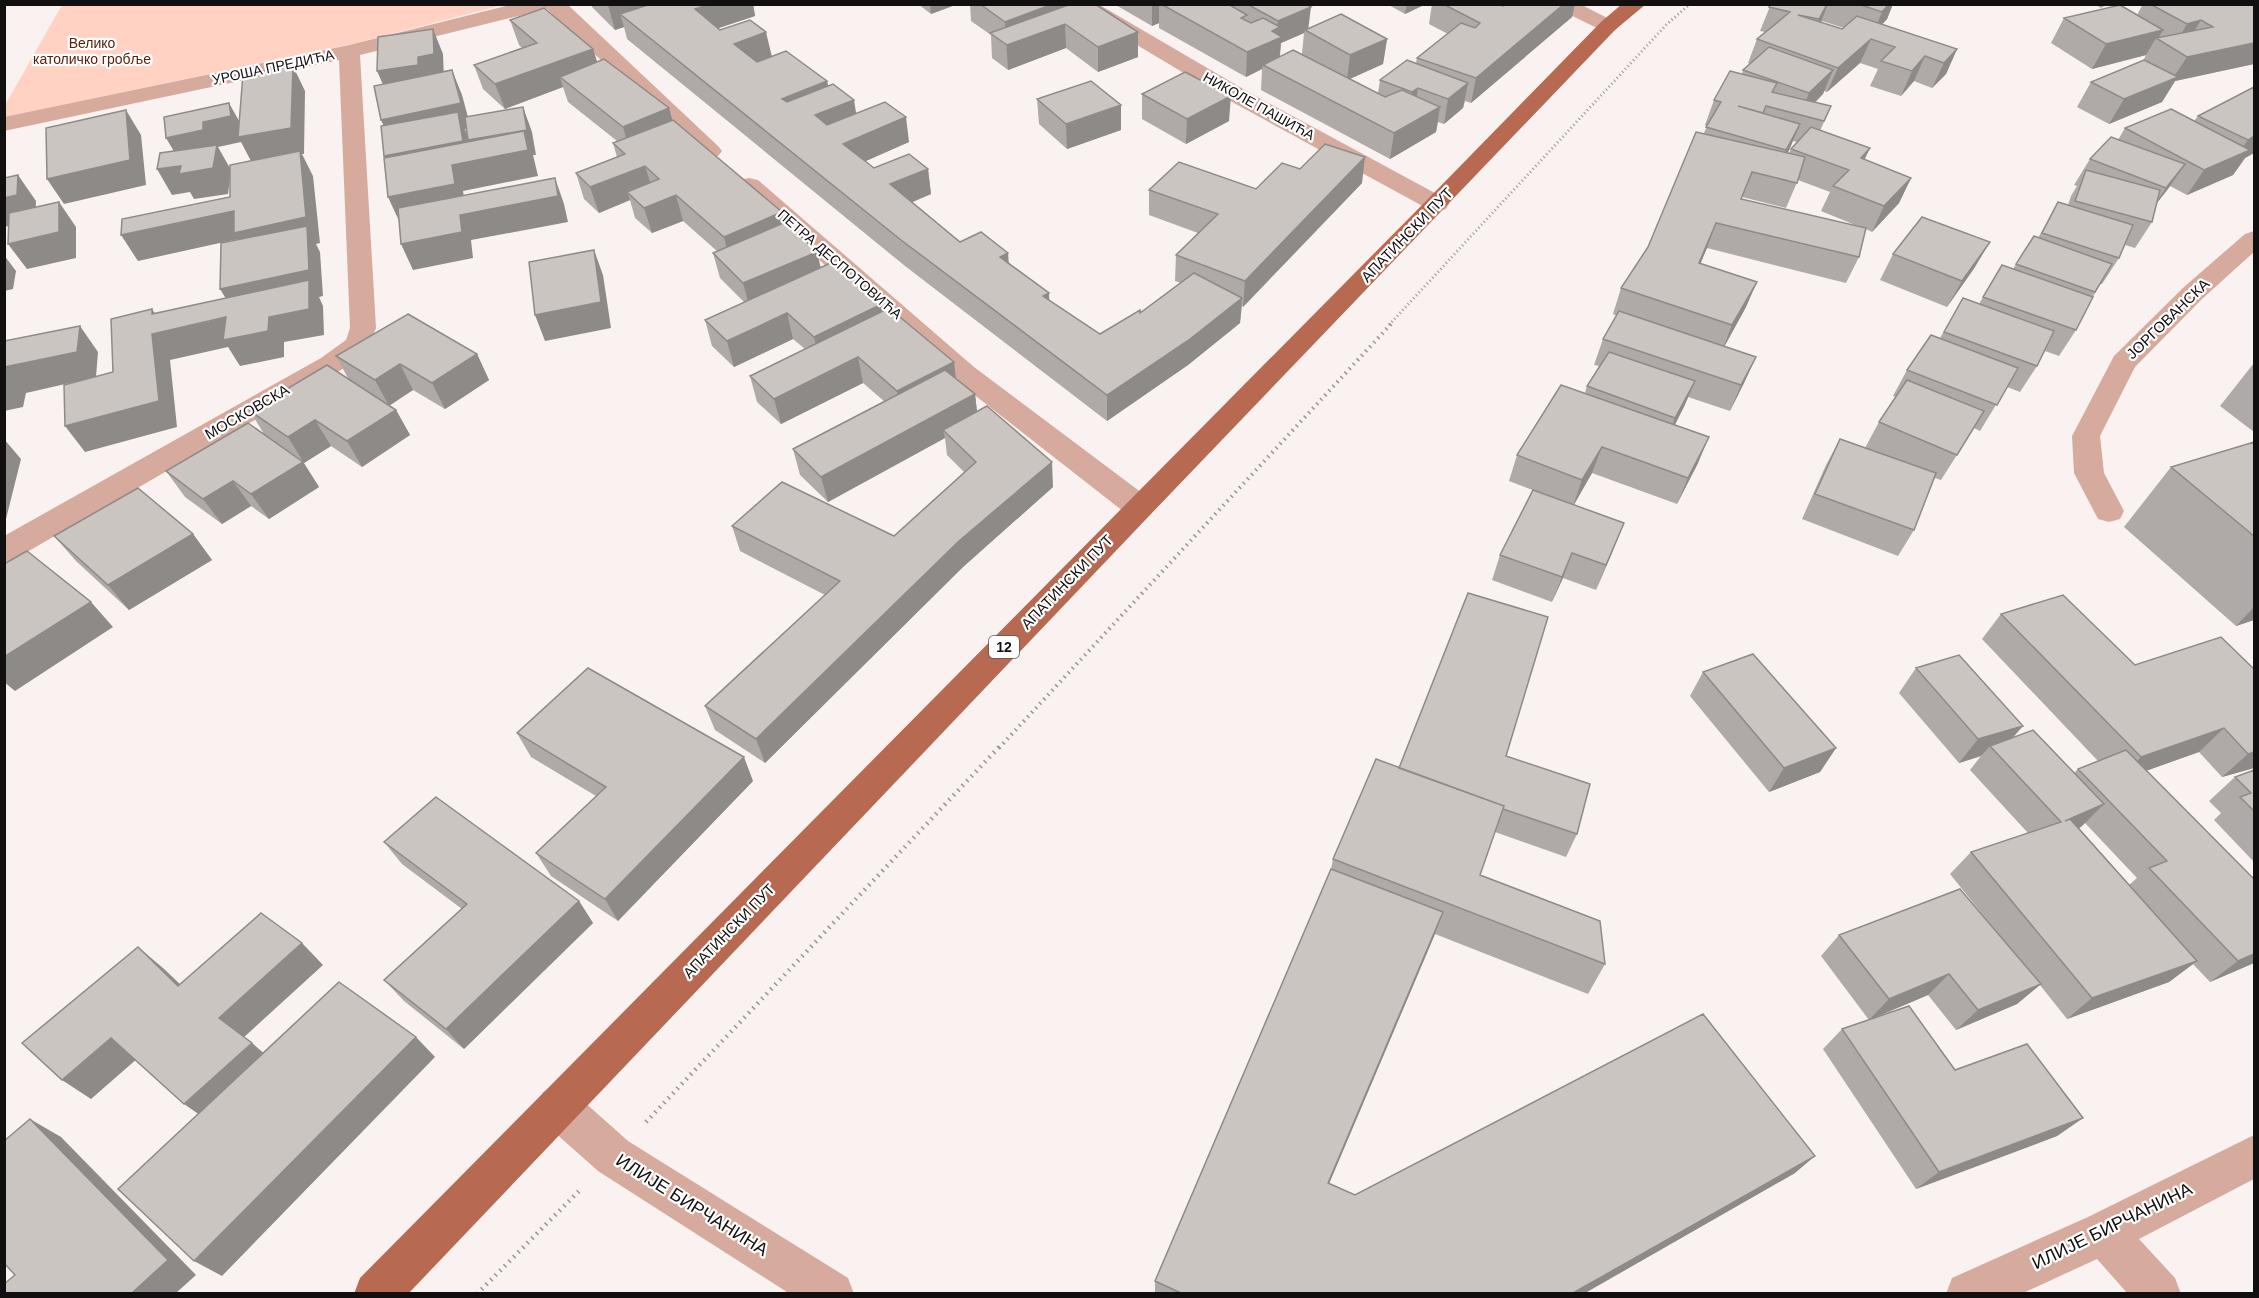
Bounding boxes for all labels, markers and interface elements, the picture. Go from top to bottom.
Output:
park label: Велико католичко гробље [33,35,151,67]
street label: УРОША ПРЕДИЋА [210,46,336,88]
street label: НИКОЛЕ ПАШИЋА [1200,69,1318,144]
street label: АПАТИНСКИ ПУТ [1357,184,1456,285]
street label: ПЕТРА ДЕСПОТОВИЋА [775,206,906,323]
street label: ЈОРГОВАНСКА [2123,275,2212,362]
street label: МОСКОВСКА [202,381,292,443]
street label: АПАТИНСКИ ПУТ [1017,531,1116,632]
road number: 12 [989,636,1019,658]
street label: АПАТИНСКИ ПУТ [679,880,778,981]
street label: ИЛИЈЕ БИРЧАНИНА [612,1150,772,1260]
street label: ИЛИЈЕ БИРЧАНИНА [2029,1179,2195,1273]

